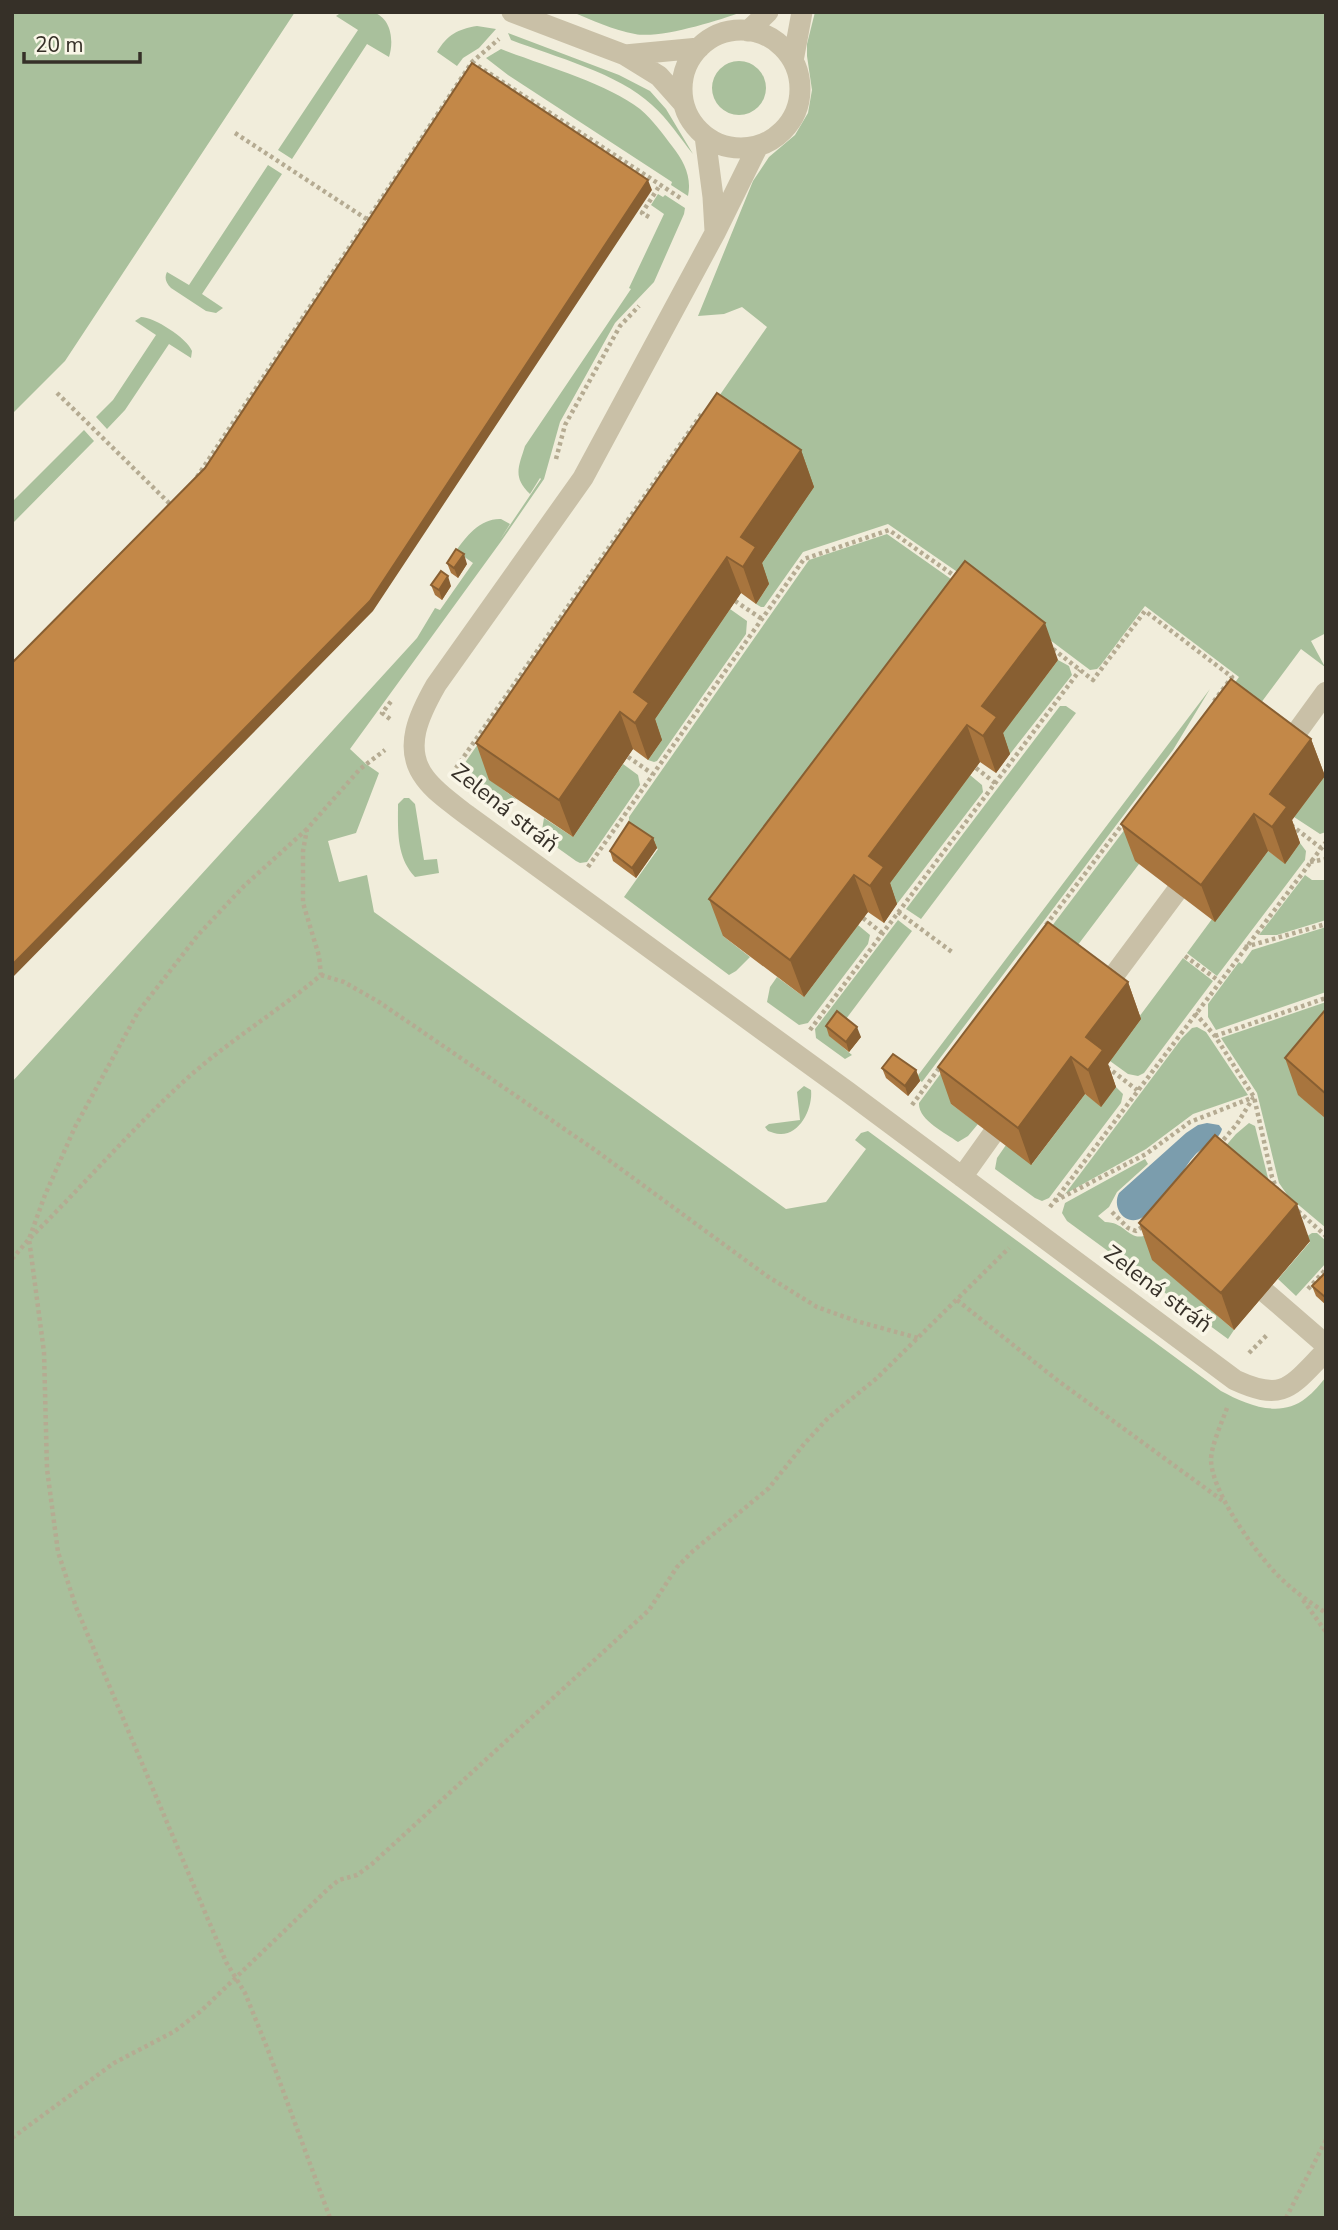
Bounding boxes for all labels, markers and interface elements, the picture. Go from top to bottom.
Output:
scale bar [24,21,140,65]
text: 20 m [35,31,84,59]
street label: Zelená stráň [445,756,565,860]
street label: Zelená stráň [1098,1238,1218,1340]

